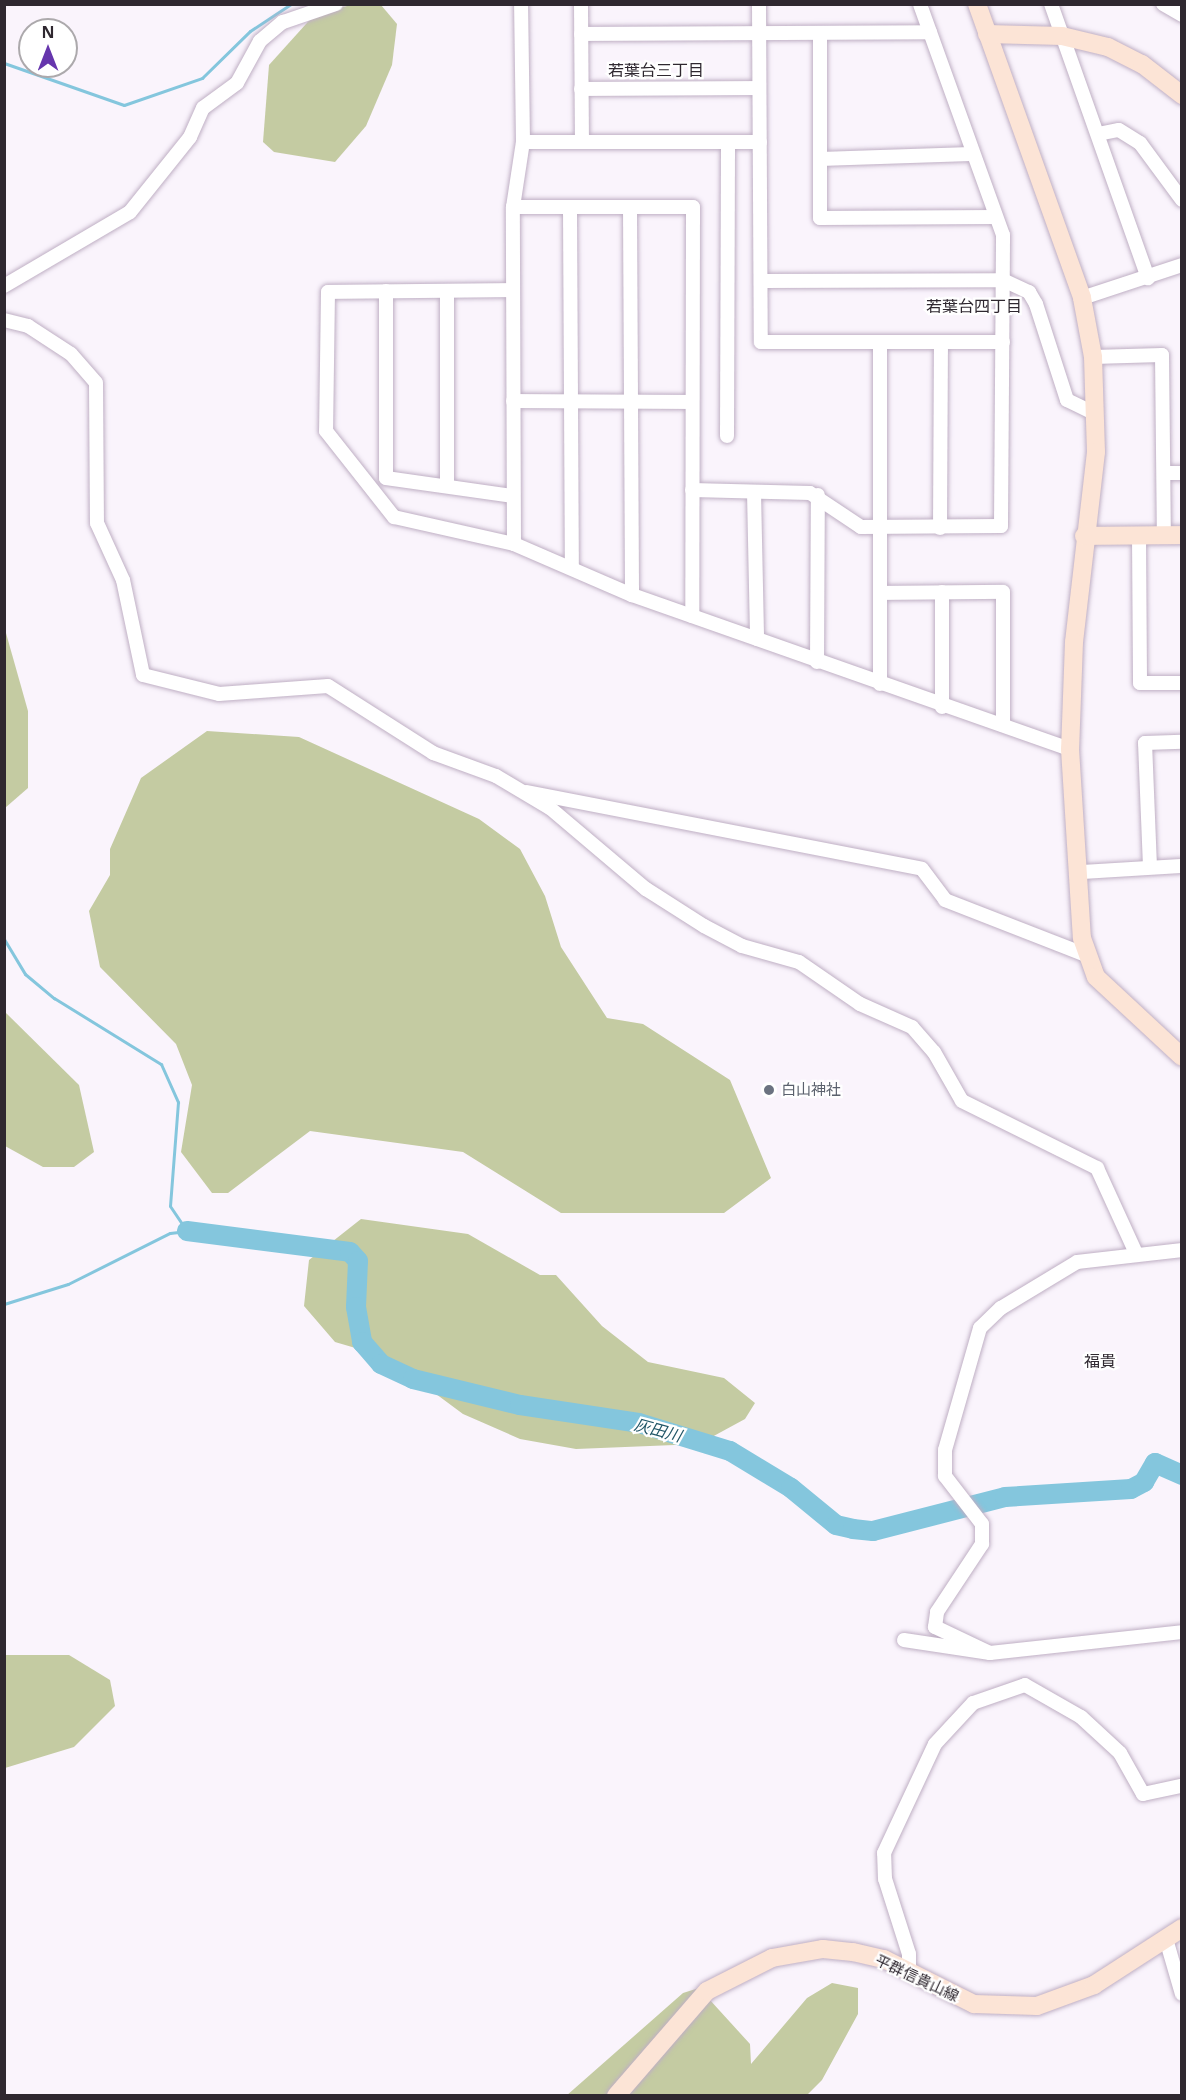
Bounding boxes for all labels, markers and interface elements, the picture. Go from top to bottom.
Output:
north arrow [18,18,78,78]
text: N [41,21,55,43]
district label: 若葉台三丁目 [608,60,704,80]
district label: 若葉台四丁目 [926,296,1022,316]
place label: 白山神社 [781,1081,841,1099]
marker: 白山神社 [762,1083,776,1097]
district label: 福貴 [1084,1351,1116,1371]
water label: 灰田川 [632,1415,684,1445]
street label: 平群信貴山線 [872,1951,962,2005]

